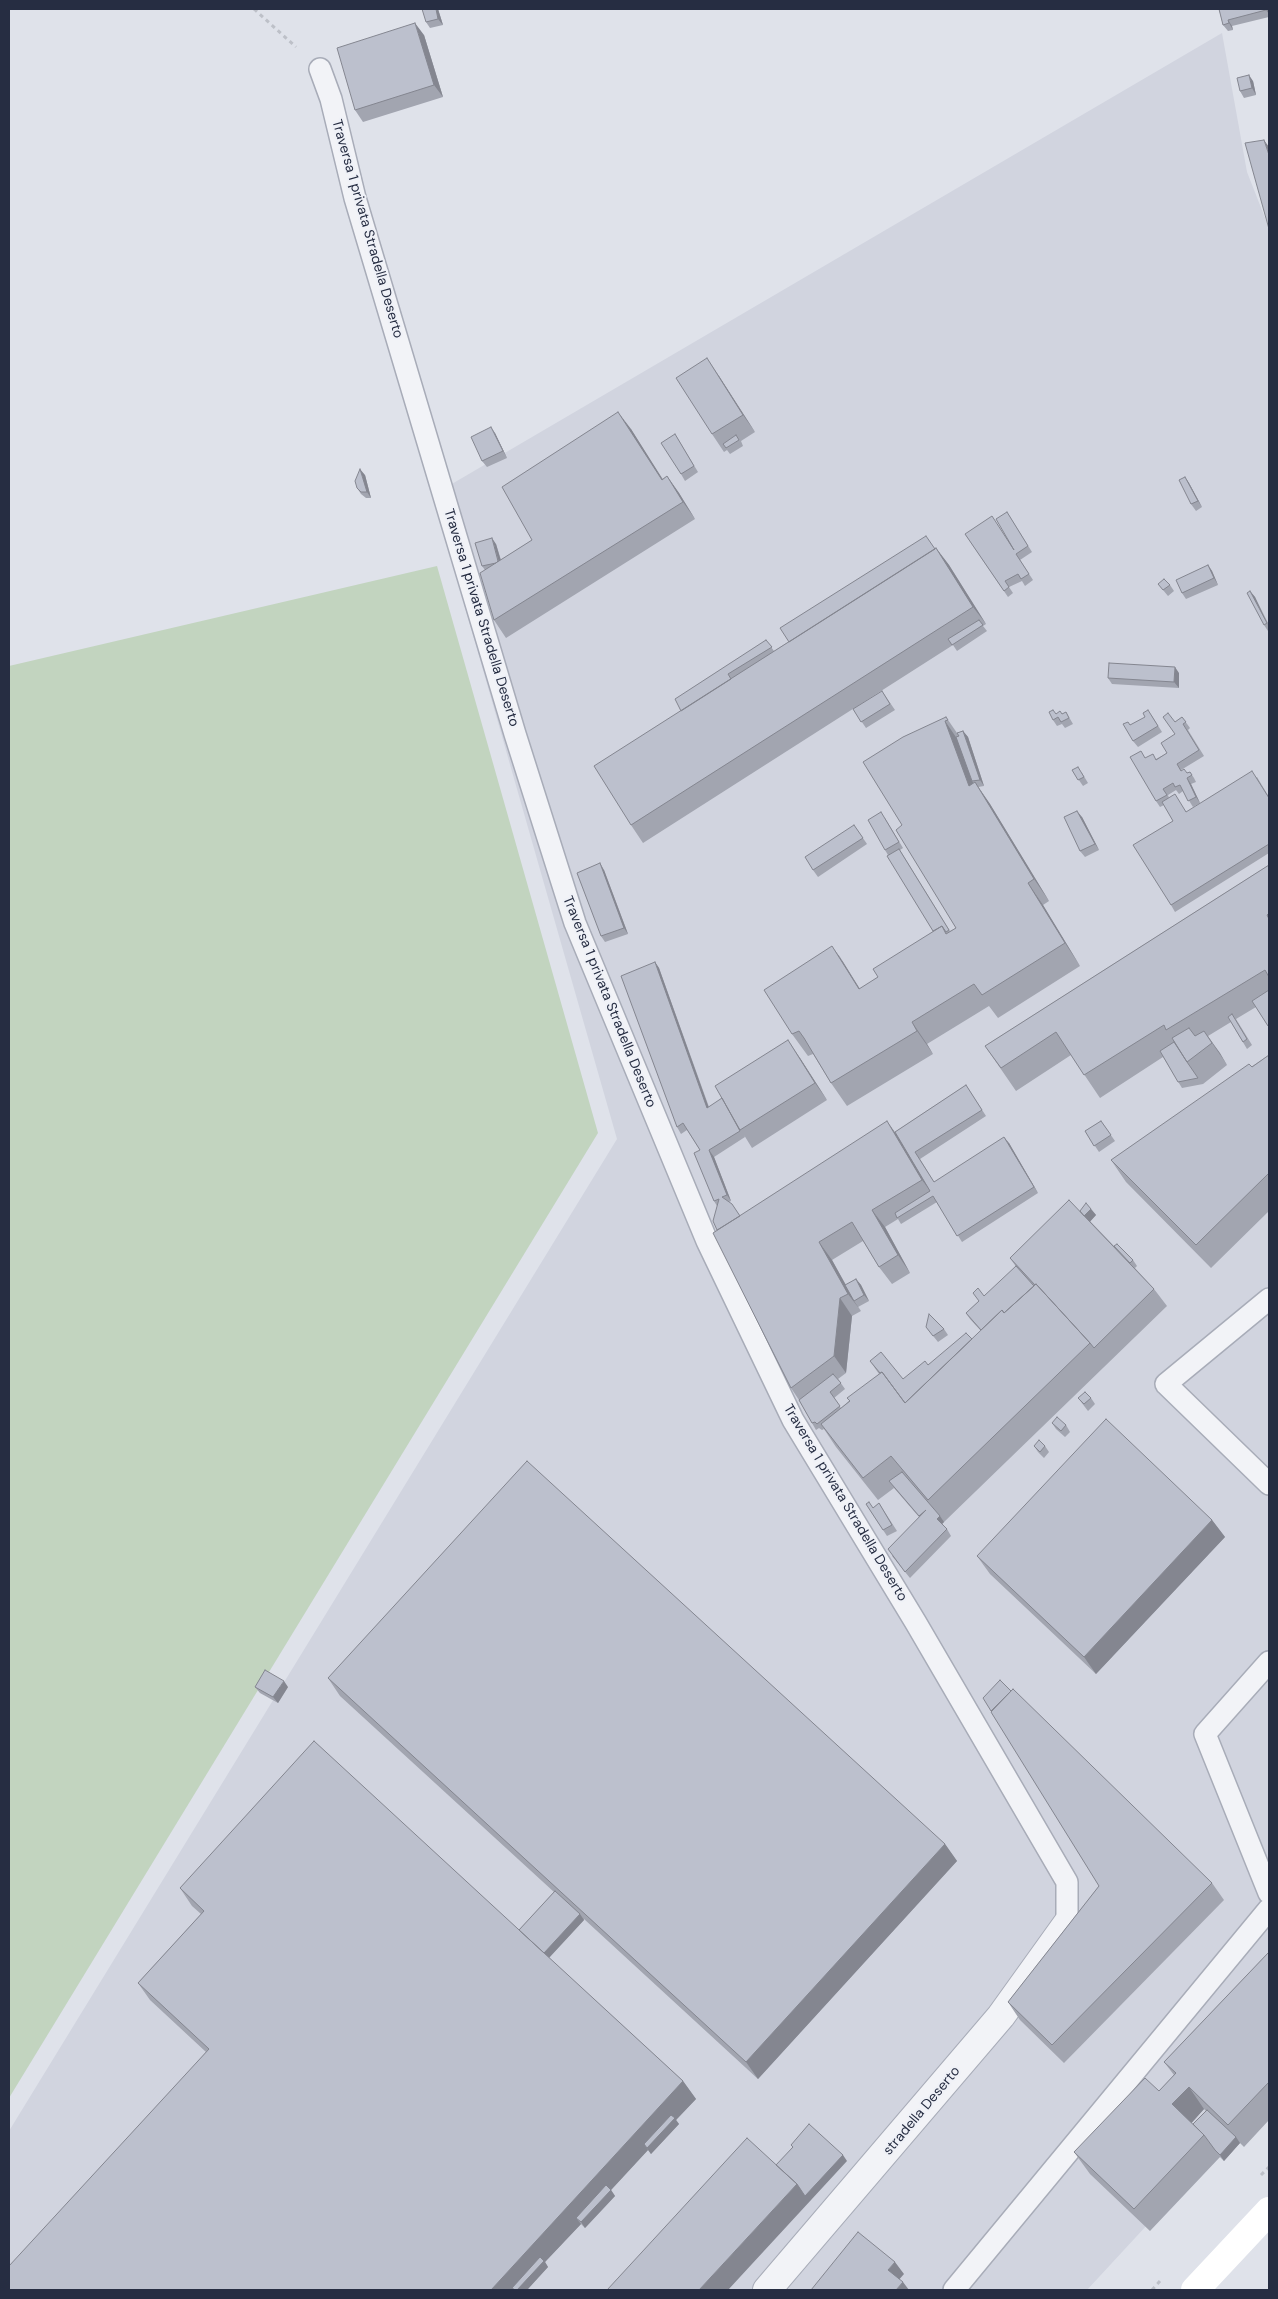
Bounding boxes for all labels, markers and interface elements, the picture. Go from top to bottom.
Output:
street label: Traversa 1 privata Stradella Deserto [328,118,406,340]
street label: Traversa 1 privata Stradella Deserto [440,507,522,729]
street label: Traversa 1 privata Stradella Deserto [559,894,659,1110]
street label: Traversa 1 privata Stradella Deserto [779,1401,911,1605]
street label: stradella Deserto [880,2063,964,2159]

